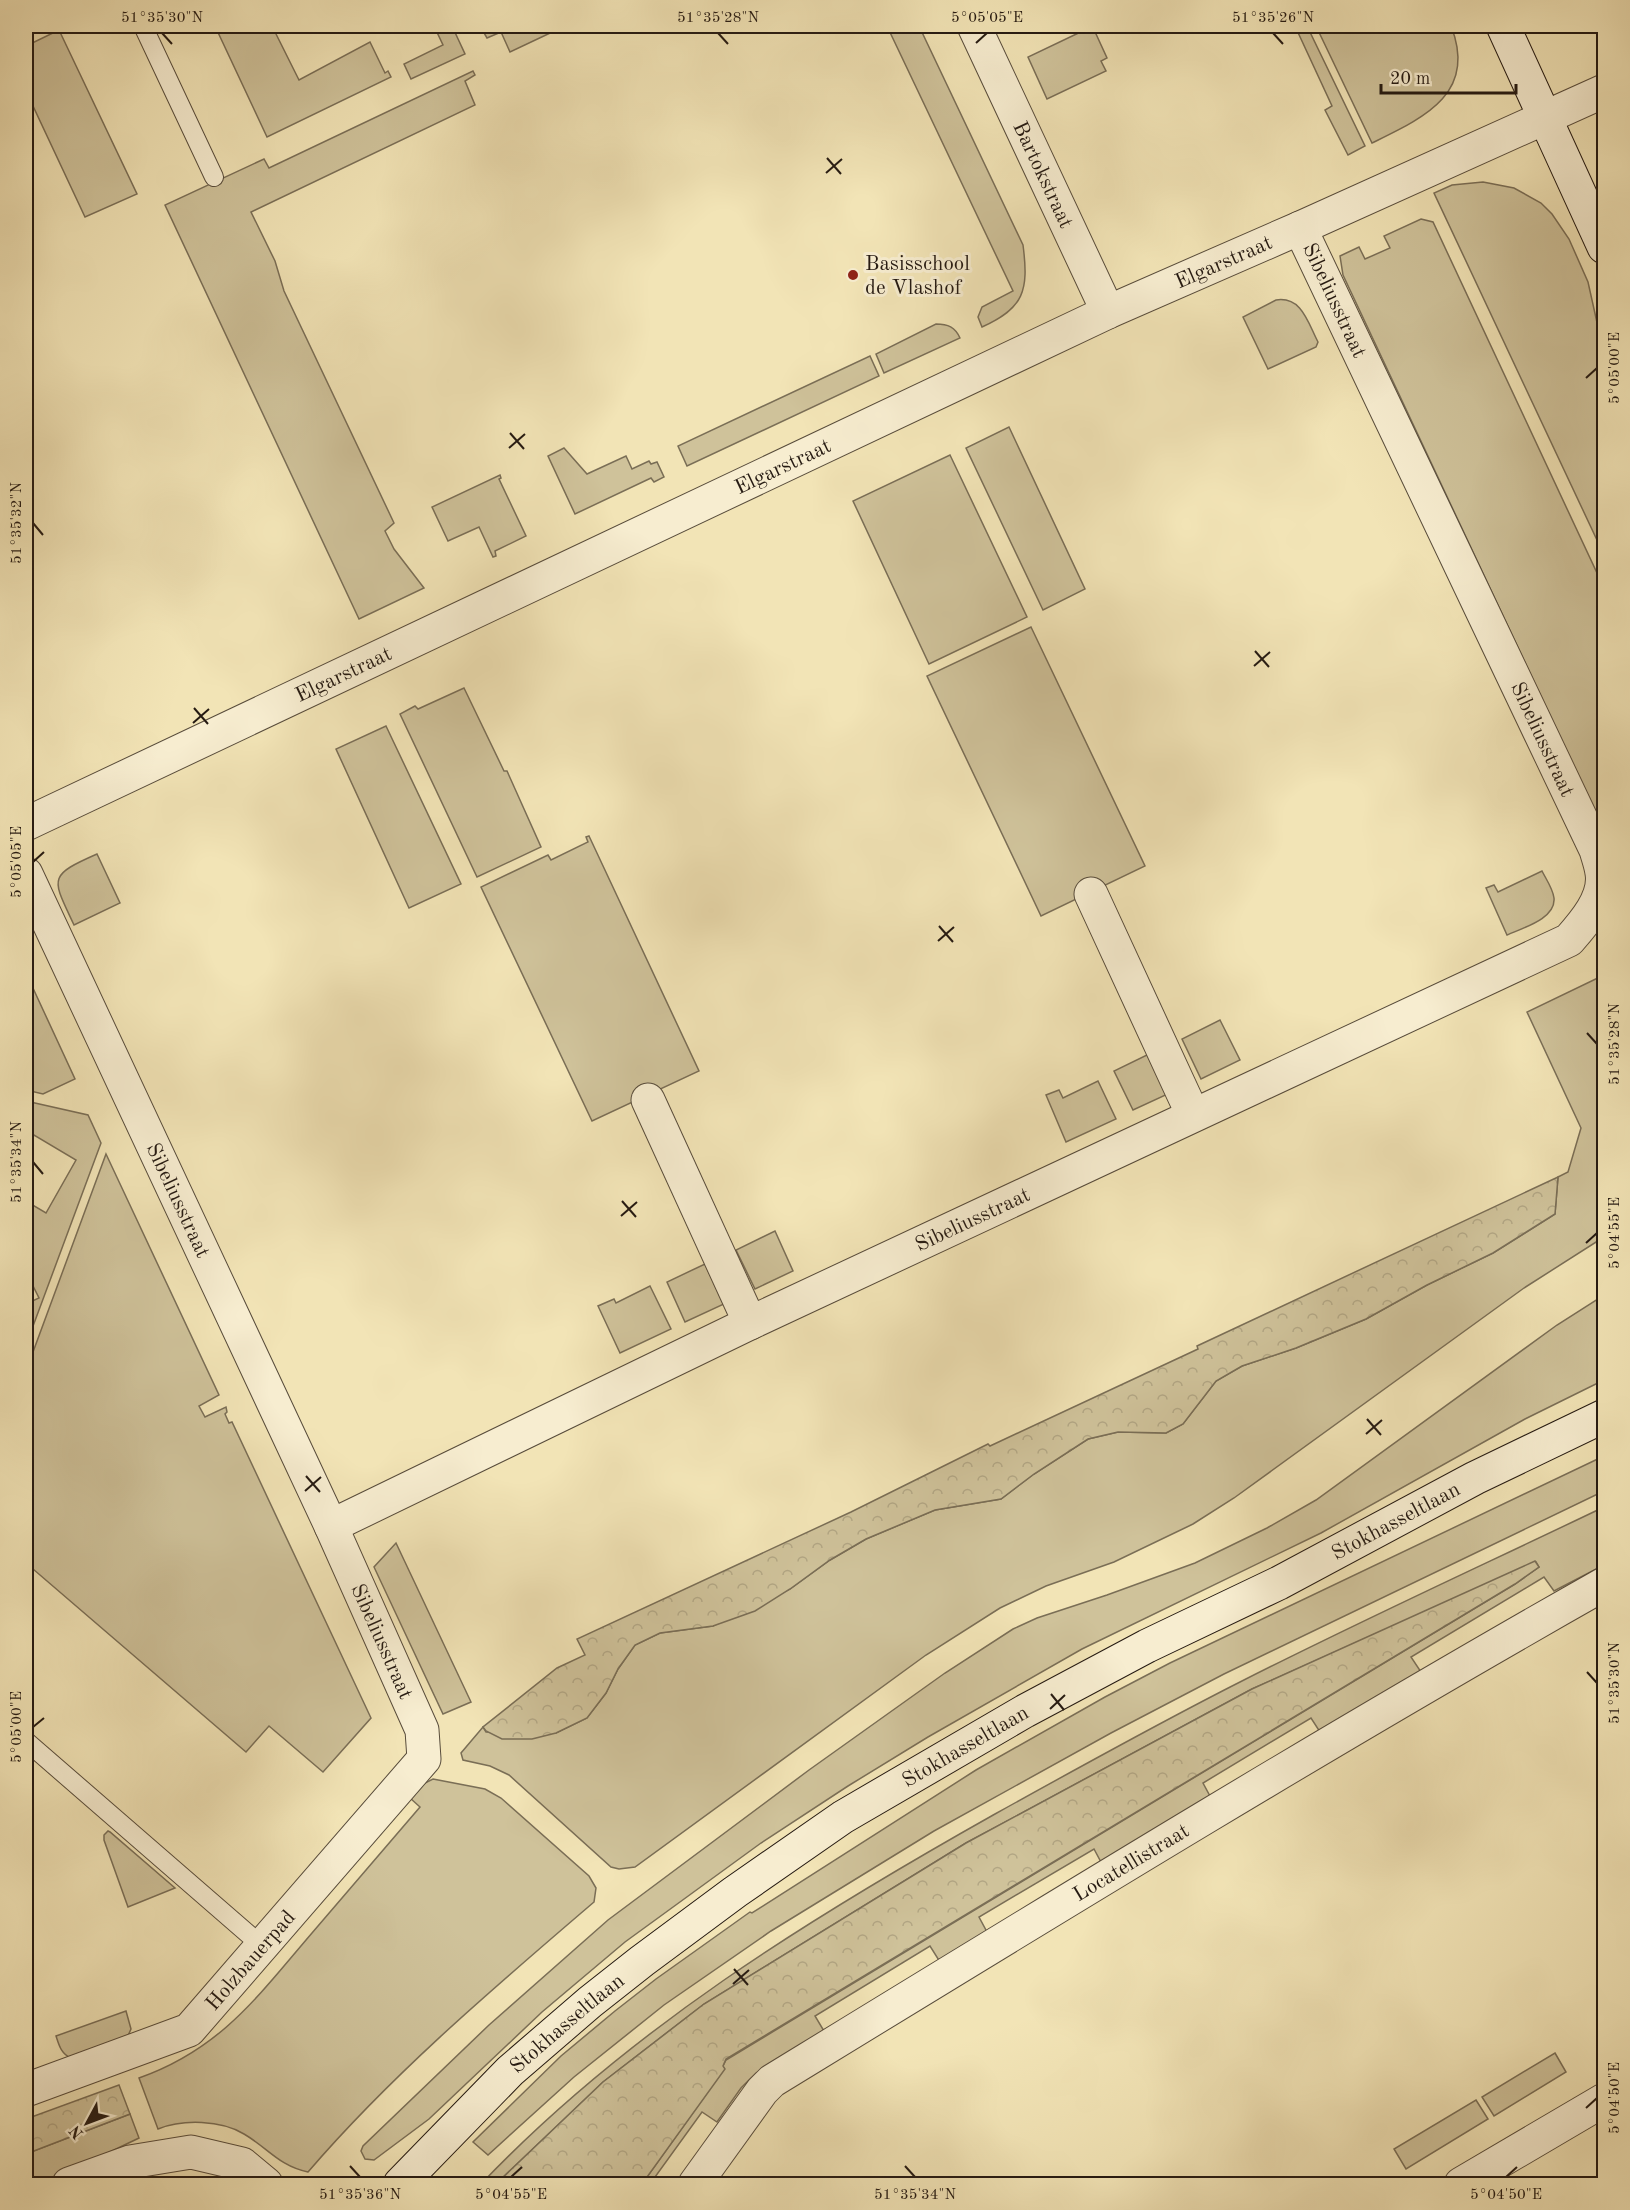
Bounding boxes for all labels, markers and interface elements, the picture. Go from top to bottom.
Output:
text: 51°35'30"N [121,11,203,26]
text: 51°35'28"N [677,11,759,26]
text: 5°05'05"E [951,11,1023,26]
text: 51°35'26"N [1232,11,1314,26]
scale bar [1381,57,1516,95]
text: 20 m [1390,70,1430,88]
street label: Bartokstraat [1008,118,1076,232]
street label: Elgarstraat [1172,232,1276,293]
street label: Sibeliusstraat [1298,240,1369,361]
place label: Basisschool de Vlashof [865,254,970,299]
marker: Basisschool de Vlashof [846,268,860,282]
text: 5°05'00"E [1608,332,1623,404]
street label: Elgarstraat [732,436,835,499]
text: 51°35'32"N [10,482,25,564]
street label: Elgarstraat [293,644,395,707]
street label: Sibeliusstraat [1506,679,1577,800]
text: 5°05'05"E [10,826,25,898]
text: 51°35'28"N [1608,1003,1623,1085]
text: 51°35'34"N [10,1121,25,1203]
street label: Sibeliusstraat [141,1140,213,1261]
street label: Sibeliusstraat [912,1185,1034,1256]
text: 5°04'55"E [1608,1197,1623,1269]
street label: Stokhasseltlaan [1328,1479,1464,1565]
street label: Sibeliusstraat [346,1581,416,1703]
text: 51°35'30"N [1608,1642,1623,1724]
text: 5°05'00"E [10,1691,25,1763]
street label: Stokhasseltlaan [899,1702,1032,1792]
street label: Locatellistraat [1070,1821,1193,1906]
street label: Holzbauerpad [202,1907,300,2015]
street label: Stokhasseltlaan [507,1970,629,2078]
text: 5°04'50"E [1608,2062,1623,2134]
north arrow [57,2093,117,2153]
text: N [67,2121,87,2141]
text: 51°35'36"N [319,2188,401,2203]
text: 5°04'55"E [475,2188,547,2203]
text: 51°35'34"N [874,2188,956,2203]
text: 5°04'50"E [1470,2188,1542,2203]

